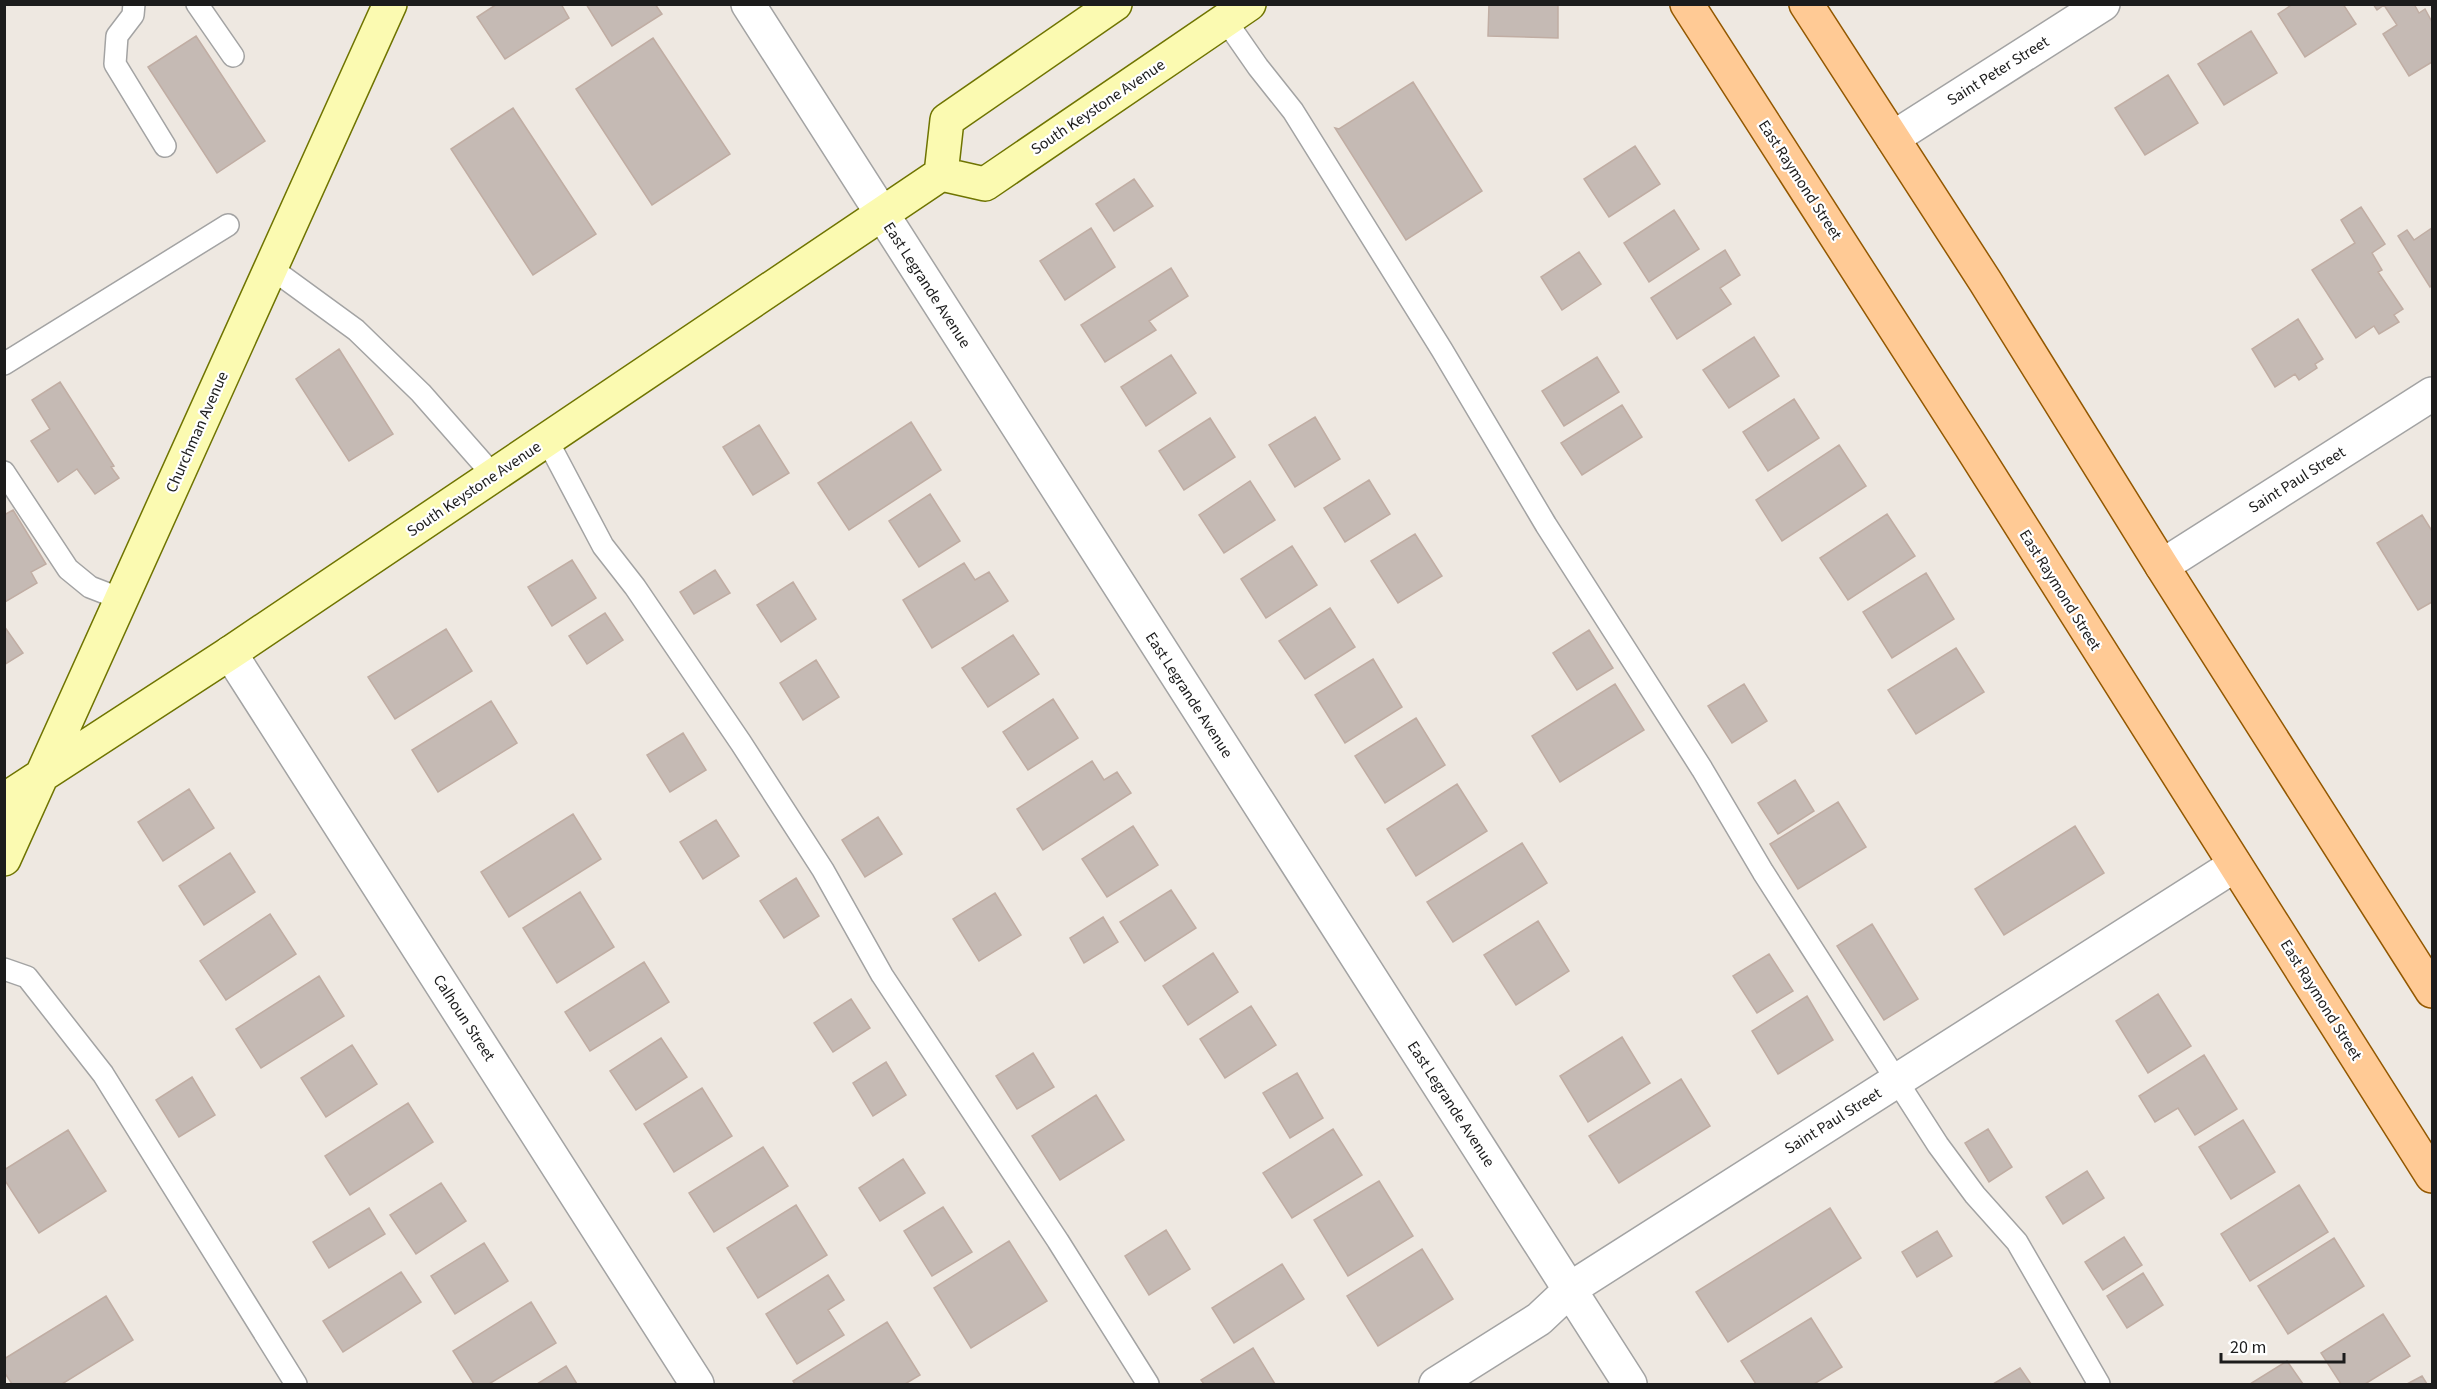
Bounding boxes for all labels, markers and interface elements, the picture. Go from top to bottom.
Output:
street label: Saint Peter Street [1943,31,2054,111]
street label: South Keystone Avenue [1027,54,1169,160]
street label: East Raymond Street [1753,116,1847,245]
street label: East Legrande Avenue [878,218,976,352]
street label: Churchman Avenue [160,368,234,496]
street label: South Keystone Avenue [403,436,545,542]
street label: Saint Paul Street [2244,441,2350,519]
street label: East Raymond Street [2014,525,2106,655]
street label: East Legrande Avenue [1140,628,1238,762]
street label: East Raymond Street [2275,935,2367,1065]
street label: Calhoun Street [428,970,501,1066]
street label: East Legrande Avenue [1402,1037,1500,1171]
street label: Saint Paul Street [1780,1082,1886,1160]
scale bar [2221,1326,2344,1364]
text: 20 m [2230,1335,2266,1360]

